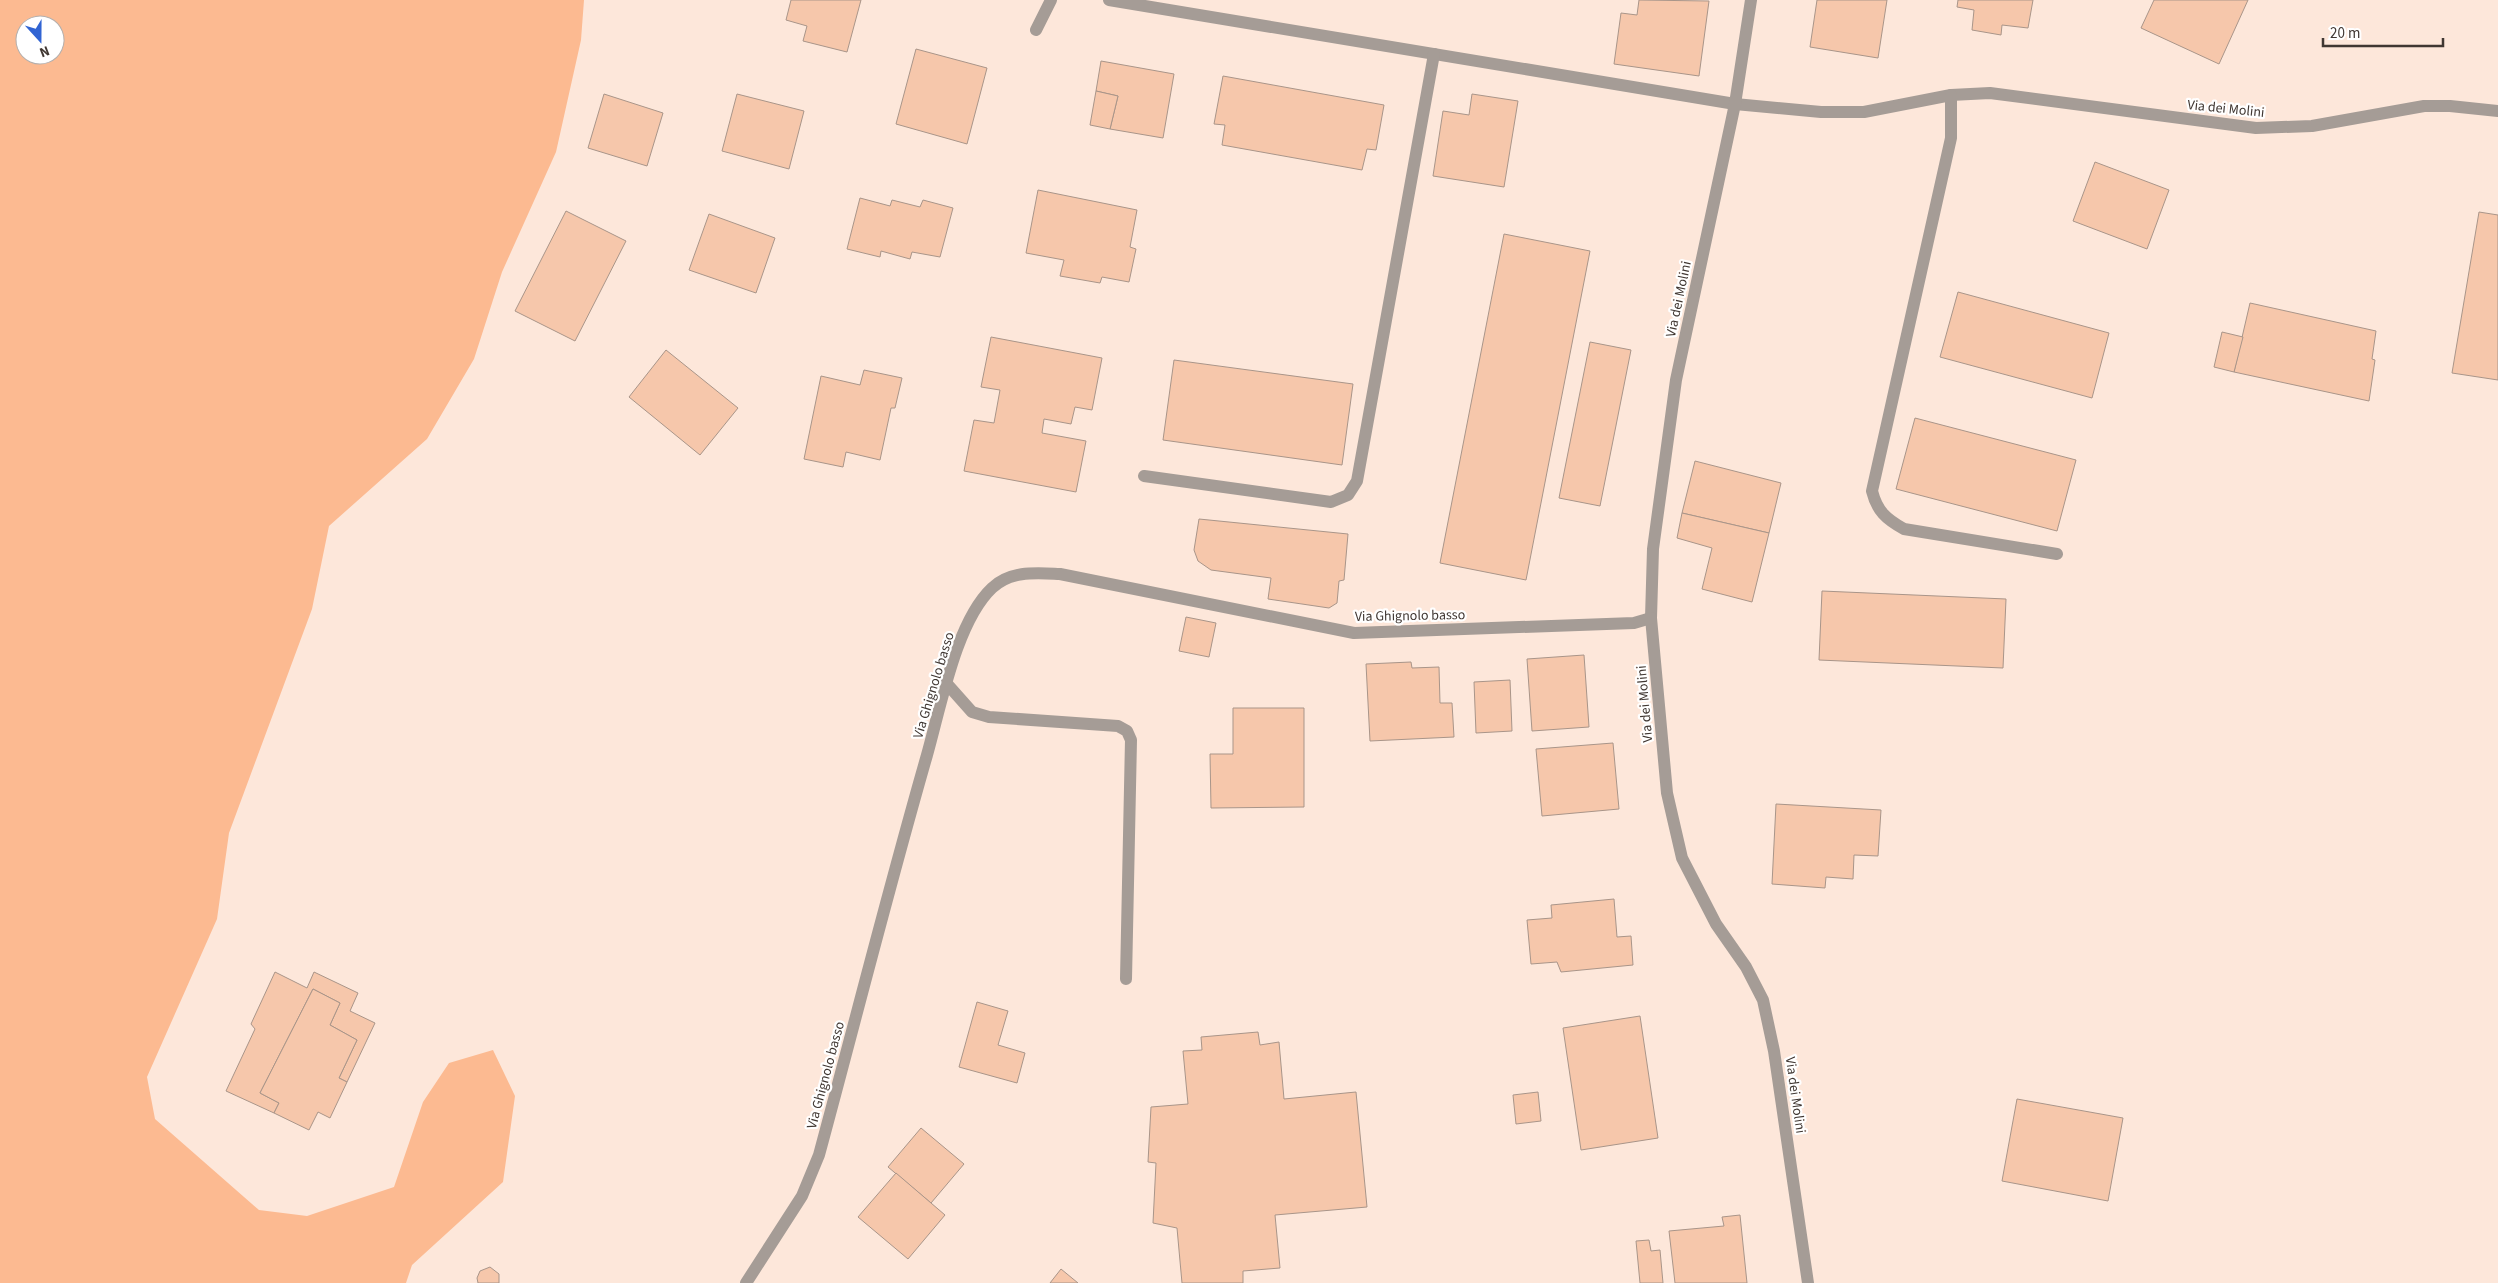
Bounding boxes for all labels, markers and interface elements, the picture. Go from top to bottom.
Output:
north arrow [15,15,65,65]
scale bar [2323,15,2443,47]
text: 20 m [2330,23,2360,44]
text: N [36,40,52,62]
street label: Via dei Molini [2186,95,2265,123]
street label: Via dei Molini [1661,259,1697,339]
street label: Via Ghignolo basso [1355,605,1465,627]
street label: Via Ghignolo basso [908,630,960,741]
street label: Via dei Molini [1632,665,1658,743]
street label: Via Ghignolo basso [802,1019,850,1131]
street label: Via dei Molini [1780,1055,1810,1135]

